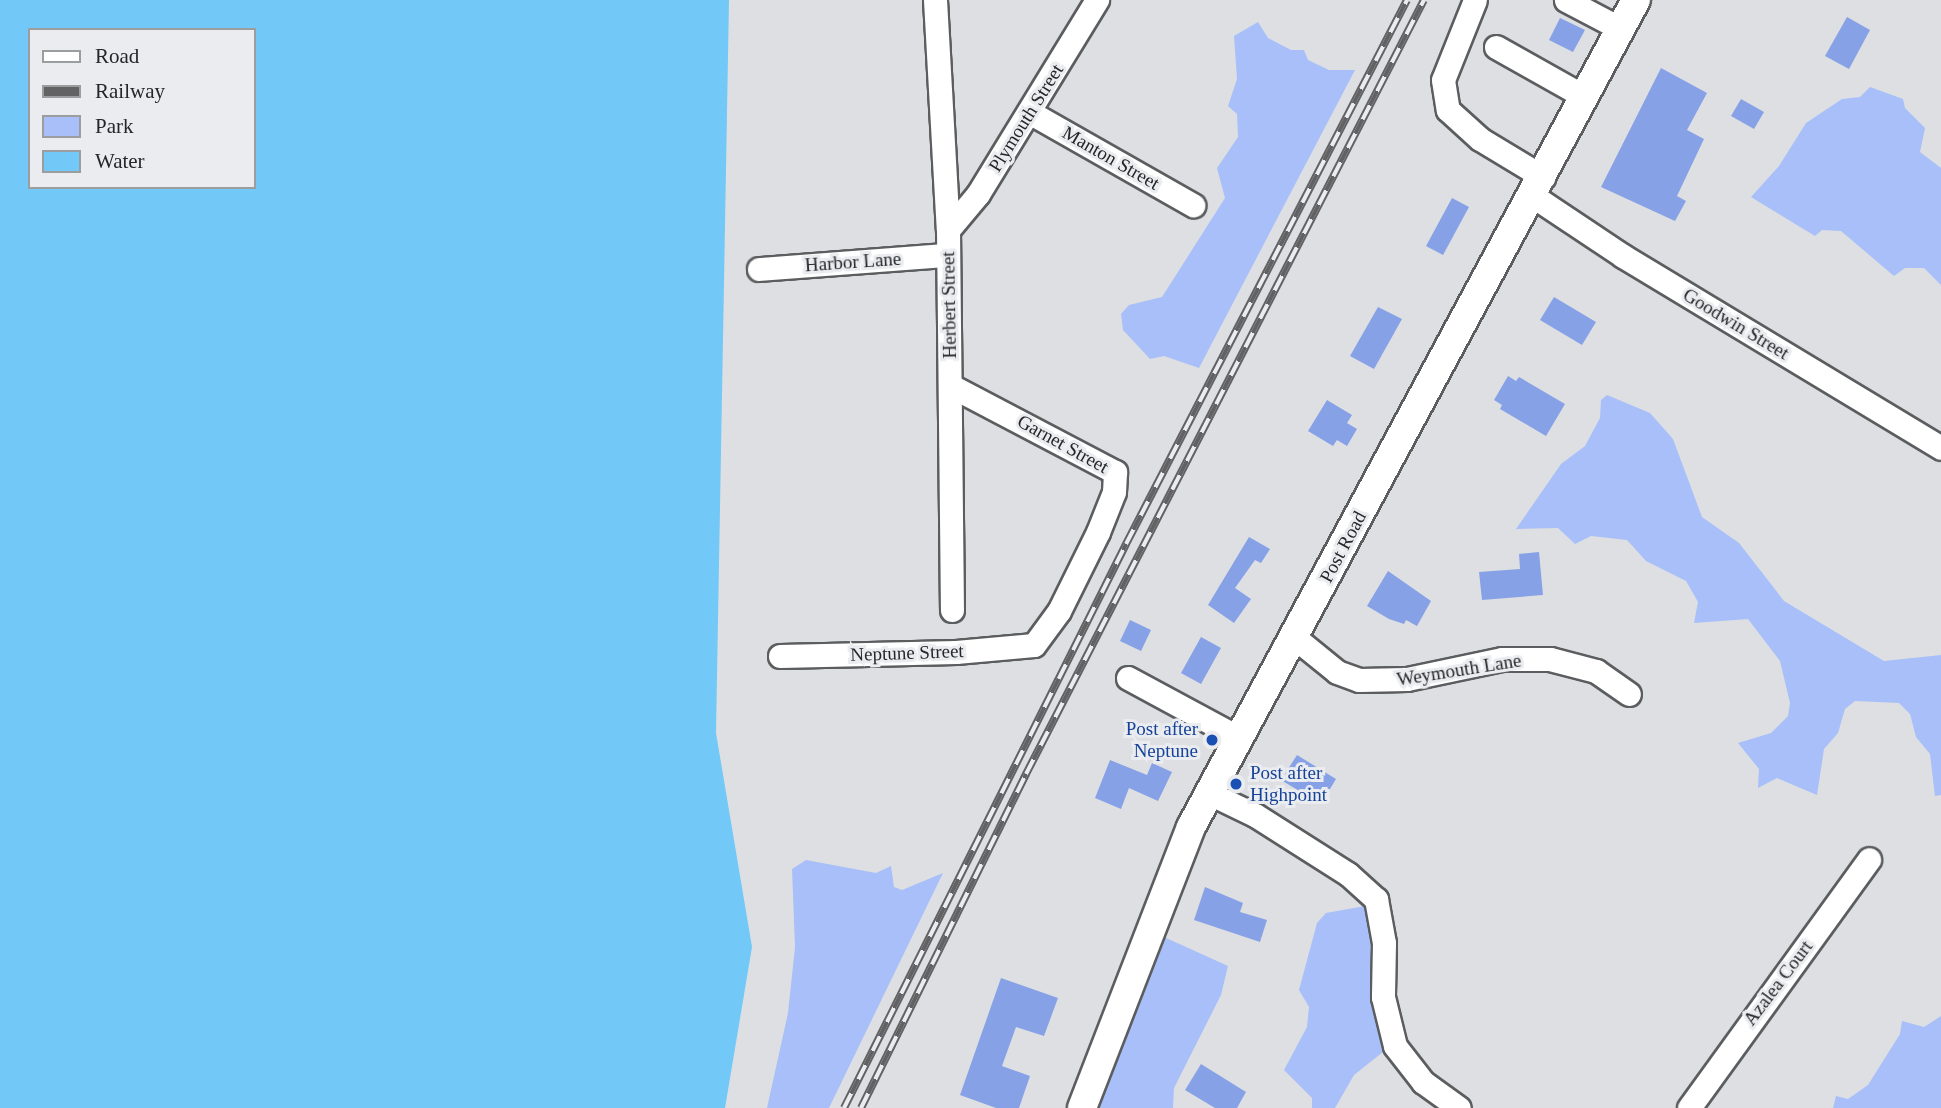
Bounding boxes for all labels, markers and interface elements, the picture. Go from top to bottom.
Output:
legend [28,28,256,189]
text: Road [95,44,139,68]
street label: Plymouth Street [984,60,1068,176]
text: Railway [95,79,165,103]
text: Park [95,114,134,138]
street label: Manton Street [1058,121,1164,195]
text: Water [95,149,145,173]
street label: Harbor Lane [804,247,902,277]
street label: Herbert Street [937,251,961,359]
street label: Goodwin Street [1679,283,1793,365]
street label: Garnet Street [1013,410,1113,478]
street label: Post Road [1315,507,1371,587]
street label: Neptune Street [850,640,964,666]
street label: Weymouth Lane [1395,649,1523,691]
place label: Post after Neptune [1126,718,1198,762]
marker: Post after Neptune [1204,732,1220,748]
place label: Post after Highpoint [1250,762,1327,806]
marker: Post after Highpoint [1228,776,1244,792]
street label: Azalea Court [1739,936,1817,1030]

